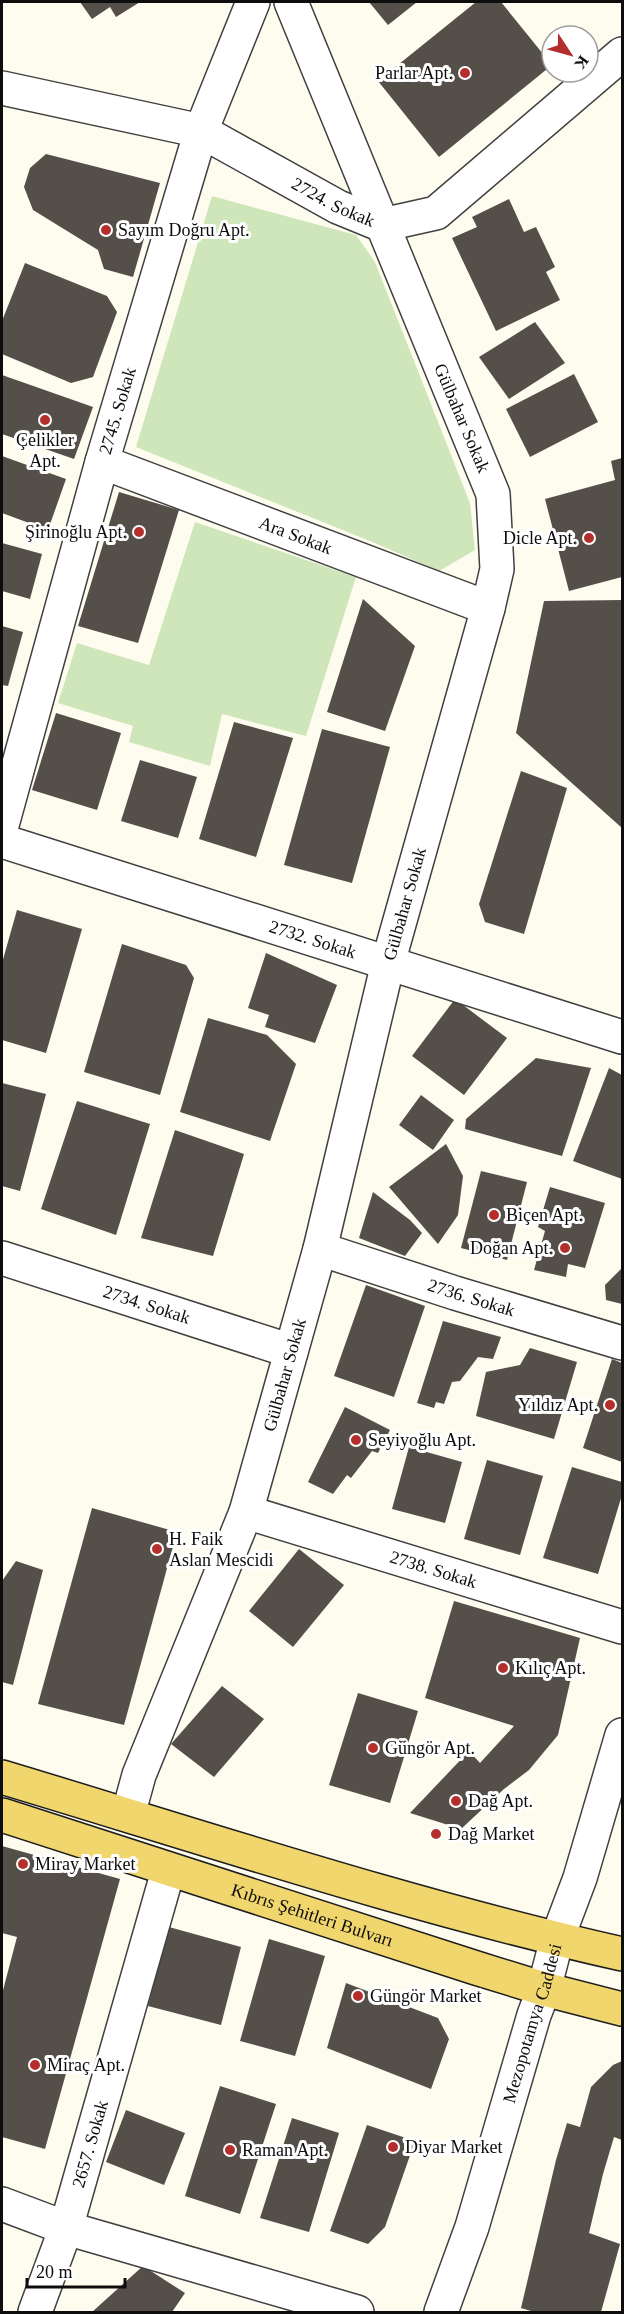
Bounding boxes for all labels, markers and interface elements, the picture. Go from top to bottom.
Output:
north arrow [540,24,600,84]
text: K [571,52,592,73]
place label: Parlar Apt. [375,63,453,83]
marker: Parlar Apt. [458,66,472,80]
street label: 2724. Sokak [288,173,378,231]
place label: Sayım Doğru Apt. [118,220,250,240]
marker: Sayım Doğru Apt. [99,223,113,237]
street label: Gülbahar Sokak [430,360,494,476]
street label: 2745. Sokak [95,365,140,457]
marker: Çelikler Apt. [38,413,52,427]
place label: Çelikler Apt. [16,430,74,471]
street label: Ara Sokak [256,512,335,558]
place label: Şirinoğlu Apt. [25,522,127,542]
marker: Şirinoğlu Apt. [132,525,146,539]
place label: Dicle Apt. [503,528,577,548]
marker: Dicle Apt. [582,531,596,545]
street label: Gülbahar Sokak [379,845,430,963]
street label: 2732. Sokak [267,916,359,962]
place label: Biçen Apt. [506,1205,583,1225]
marker: Biçen Apt. [487,1208,501,1222]
place label: Doğan Apt. [470,1238,553,1258]
marker: Doğan Apt. [558,1241,572,1255]
street label: 2736. Sokak [425,1275,517,1320]
street label: 2734. Sokak [101,1281,193,1328]
street label: Gülbahar Sokak [259,1316,310,1434]
place label: Yıldız Apt. [518,1395,598,1415]
marker: Yıldız Apt. [603,1398,617,1412]
place label: Seyiyoğlu Apt. [368,1430,476,1450]
marker: Seyiyoğlu Apt. [349,1433,363,1447]
place label: H. Faik Aslan Mescidi [169,1529,273,1570]
marker: H. Faik Aslan Mescidi [150,1542,164,1556]
street label: 2738. Sokak [387,1547,479,1592]
place label: Kılıç Apt. [515,1658,586,1678]
marker: Kılıç Apt. [496,1661,510,1675]
place label: Güngör Apt. [385,1738,475,1758]
marker: Güngör Apt. [366,1741,380,1755]
place label: Dağ Apt. [468,1791,533,1811]
marker: Dağ Apt. [449,1794,463,1808]
place label: Dağ Market [448,1824,534,1844]
marker: Dağ Market [429,1827,443,1841]
place label: Miray Market [35,1854,135,1874]
marker: Miray Market [16,1857,30,1871]
street label: Kıbrıs Şehitleri Bulvarı [229,1880,396,1951]
street label: Mezopotamya Caddesi [499,1941,565,2105]
place label: Güngör Market [370,1986,481,2006]
marker: Güngör Market [351,1989,365,2003]
place label: Miraç Apt. [47,2055,125,2075]
marker: Miraç Apt. [28,2058,42,2072]
street label: 2657. Sokak [68,2098,112,2190]
place label: Diyar Market [405,2137,502,2157]
place label: Raman Apt. [242,2140,328,2160]
marker: Diyar Market [386,2140,400,2154]
marker: Raman Apt. [223,2143,237,2157]
scale bar [27,2251,124,2289]
text: 20 m [36,2262,73,2282]

